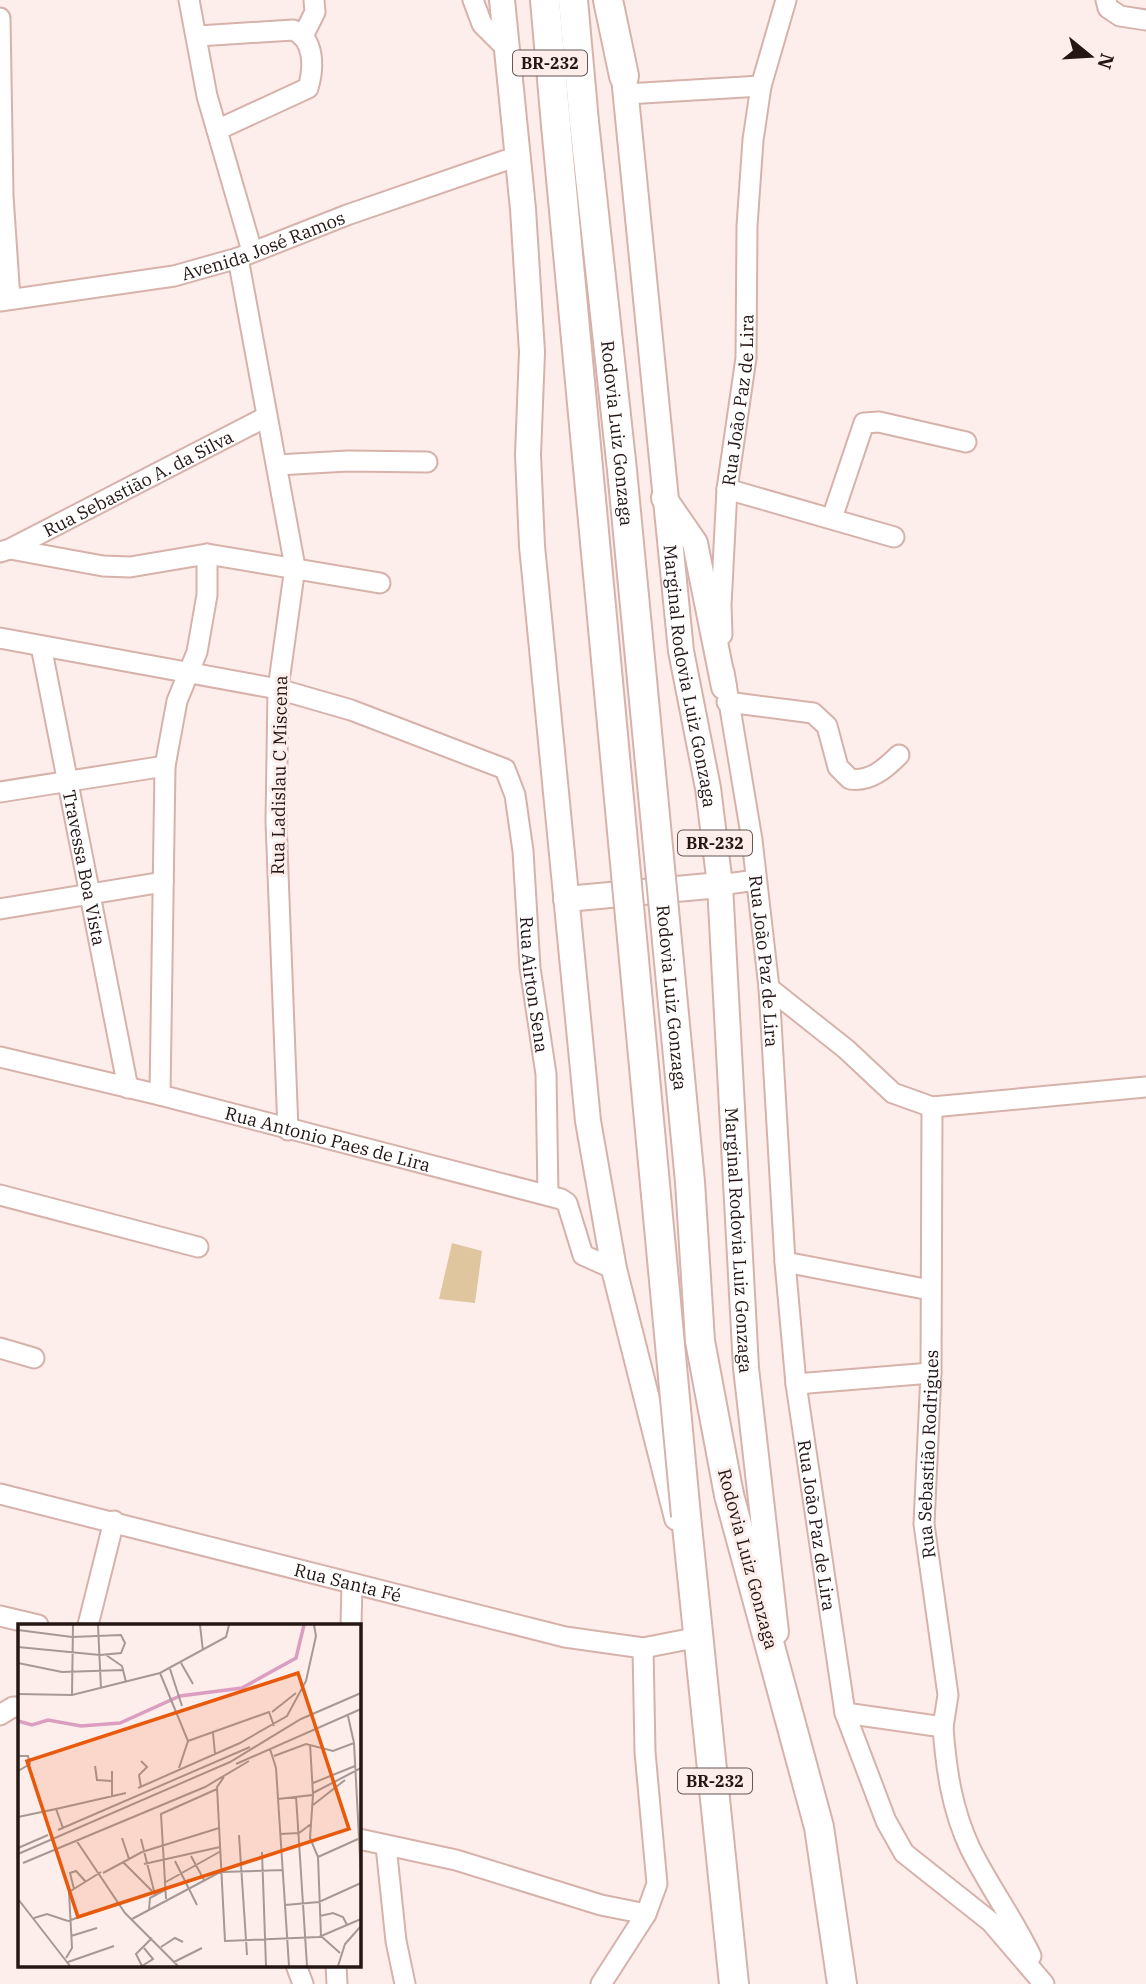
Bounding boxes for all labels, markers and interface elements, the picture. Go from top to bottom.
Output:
north arrow [1055,21,1125,91]
road number: BR-232 [513,50,587,76]
text: N [1092,50,1120,72]
street label: Avenida José Ramos [179,206,348,285]
street label: Rua João Paz de Lira [716,314,758,487]
street label: Rodovia Luiz Gonzaga [596,339,639,527]
street label: Rua Sebastião A. da Silva [39,424,237,541]
street label: Marginal Rodovia Luiz Gonzaga [659,543,722,809]
street label: Rua Ladislau C Miscena [266,675,292,875]
street label: Travessa Boa Vista [58,788,111,948]
road number: BR-232 [678,830,752,856]
street label: Rua João Paz de Lira [745,874,784,1048]
street label: Rodovia Luiz Gonzaga [652,904,693,1091]
street label: Rua Airton Sena [515,916,554,1054]
street label: Rua Antonio Paes de Lira [223,1101,433,1176]
street label: Marginal Rodovia Luiz Gonzaga [720,1107,758,1375]
street label: Rua Sebastião Rodrigues [912,1350,943,1560]
street label: Rua João Paz de Lira [793,1438,841,1613]
street label: Rodovia Luiz Gonzaga [713,1466,783,1652]
street label: Rua Santa Fé [292,1557,404,1607]
inset map [18,1624,360,1966]
road number: BR-232 [678,1768,752,1794]

